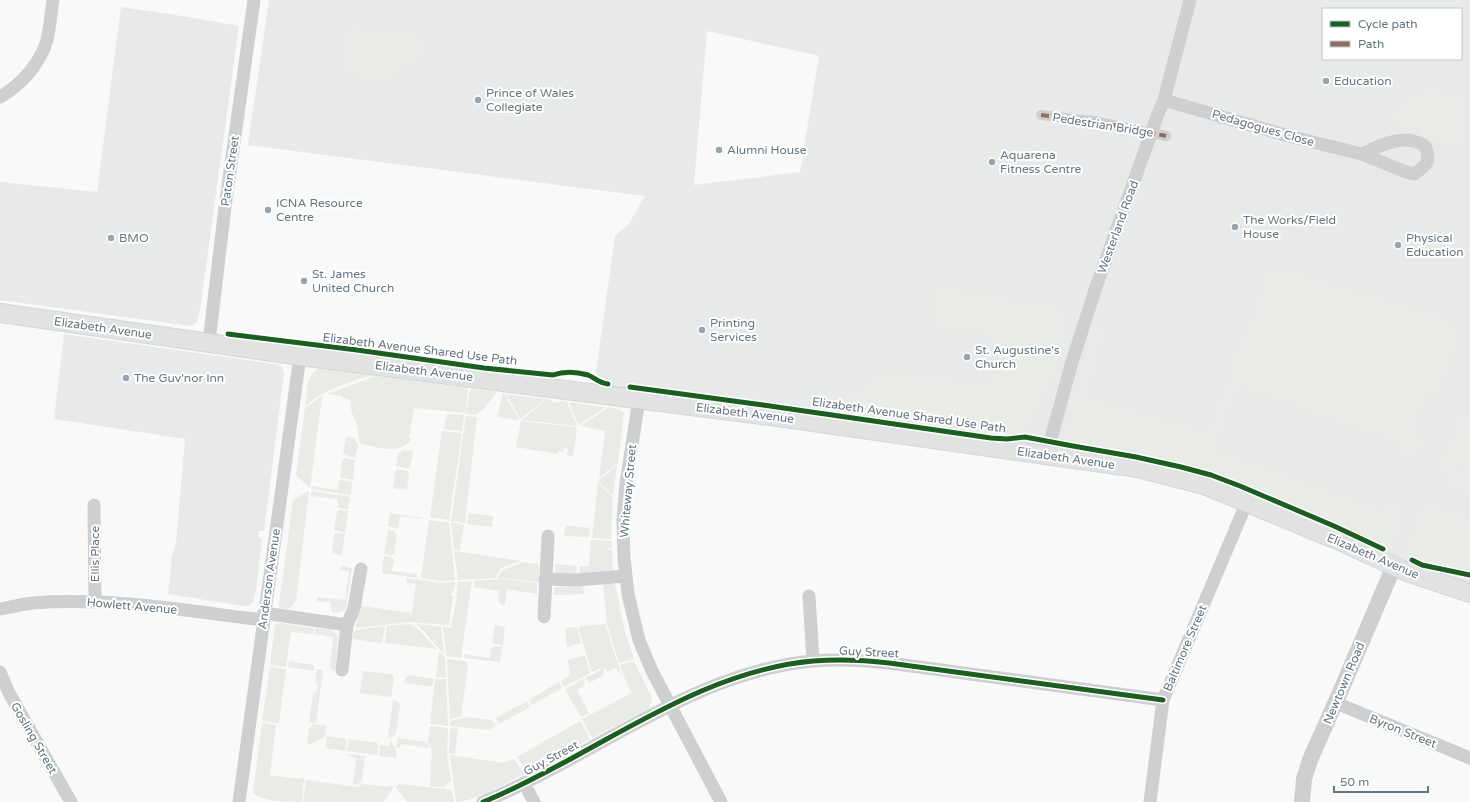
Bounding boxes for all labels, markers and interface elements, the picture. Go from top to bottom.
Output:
legend [1322,8,1462,60]
text: Cycle path [1358,17,1417,31]
text: Path [1358,37,1384,51]
place label: Education [1334,74,1392,88]
marker: Education [1321,76,1331,86]
place label: Prince of Wales Collegiate [486,86,574,114]
marker: Prince of Wales Collegiate [473,95,483,105]
street label: Pedagogues Close [1210,107,1316,149]
street label: Pedestrian Bridge [1052,110,1155,140]
street label: Paton Street [218,135,242,207]
place label: Alumni House [727,143,807,157]
marker: Alumni House [714,145,724,155]
place label: Aquarena Fitness Centre [1000,148,1082,176]
marker: Aquarena Fitness Centre [987,157,997,167]
street label: Westerland Road [1095,179,1141,275]
place label: ICNA Resource Centre [276,196,363,224]
marker: ICNA Resource Centre [263,205,273,215]
place label: The Works/Field House [1243,213,1336,241]
marker: The Works/Field House [1230,222,1240,232]
place label: BMO [119,231,149,245]
place label: Physical Education [1406,231,1464,259]
marker: BMO [106,233,116,243]
marker: Physical Education [1393,240,1403,250]
place label: St. James United Church [312,267,394,295]
marker: St. James United Church [299,276,309,286]
street label: Elizabeth Avenue [53,314,153,342]
place label: Printing Services [710,316,757,344]
marker: Printing Services [697,325,707,335]
street label: Elizabeth Avenue Shared Use Path [322,330,518,368]
place label: St. Augustine's Church [975,343,1060,371]
marker: St. Augustine's Church [962,352,972,362]
street label: Elizabeth Avenue [374,358,474,384]
place label: The Guv'nor Inn [134,371,224,385]
marker: The Guv'nor Inn [121,373,131,383]
street label: Elizabeth Avenue Shared Use Path [811,394,1007,436]
street label: Elizabeth Avenue [695,400,795,426]
street label: Whiteway Street [617,443,639,538]
street label: Elizabeth Avenue [1016,444,1116,472]
street label: Ellis Place [88,526,102,582]
street label: Anderson Avenue [255,528,283,630]
street label: Elizabeth Avenue [1325,530,1421,582]
street label: Howlett Avenue [86,595,178,617]
street label: Baltimore Street [1160,602,1210,693]
street label: Newtown Road [1320,640,1368,726]
street label: Guy Street [839,643,900,661]
street label: Gosling Street [8,700,60,777]
street label: Byron Street [1367,711,1439,751]
street label: Guy Street [521,737,581,778]
scale bar [1334,768,1428,794]
text: 50 m [1340,775,1369,789]

